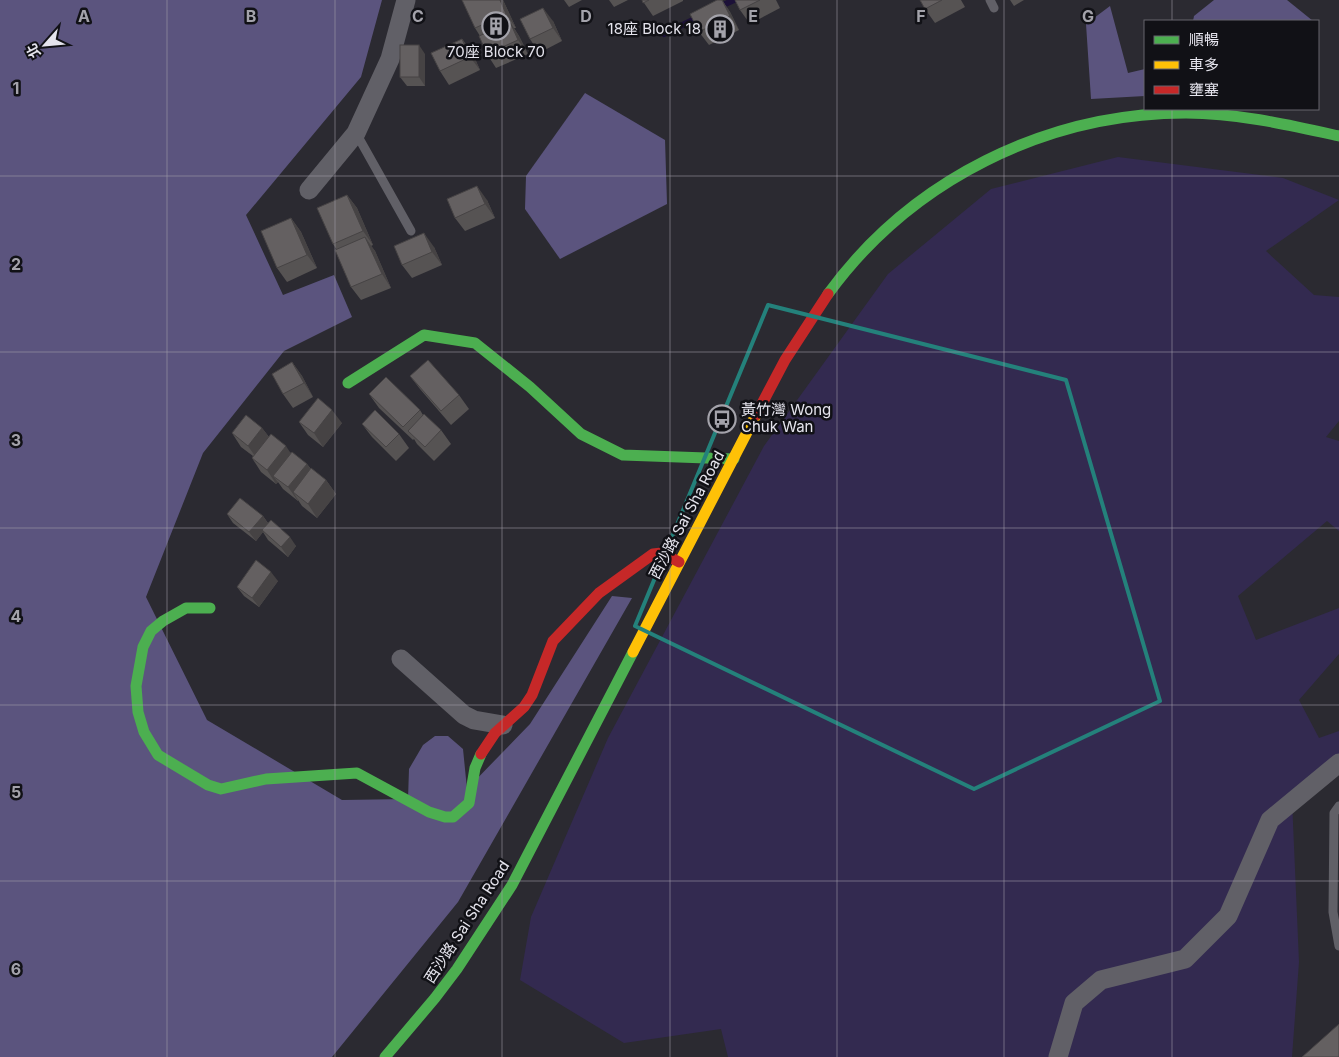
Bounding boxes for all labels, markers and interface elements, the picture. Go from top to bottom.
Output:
text: A [78,6,90,26]
text: B [246,6,256,26]
text: C [412,6,424,26]
text: D [580,6,592,26]
text: E [748,6,758,26]
text: F [916,6,926,26]
text: G [1082,6,1094,26]
building icon: 70座 Block 70 [481,11,511,41]
building icon: 18座 Block 18 [705,14,735,44]
place label: 18座 Block 18 [608,19,701,38]
north arrow [20,20,70,70]
legend [1144,20,1319,110]
text: 順暢 [1189,30,1219,49]
text: 北 [22,41,44,61]
place label: 70座 Block 70 [447,42,545,61]
text: 車多 [1189,55,1219,74]
text: 1 [13,78,19,98]
text: 壅塞 [1189,80,1219,99]
text: 2 [11,254,21,274]
place label: 黃竹灣 Wong Chuk Wan [741,400,831,436]
bus stop icon: 黃竹灣 Wong Chuk Wan [707,404,737,434]
text: 3 [11,430,21,450]
street label: 西沙路 Sai Sha Road [645,447,728,582]
text: 4 [11,606,22,626]
text: 5 [11,782,21,802]
street label: 西沙路 Sai Sha Road [420,857,513,987]
text: 6 [11,959,21,979]

